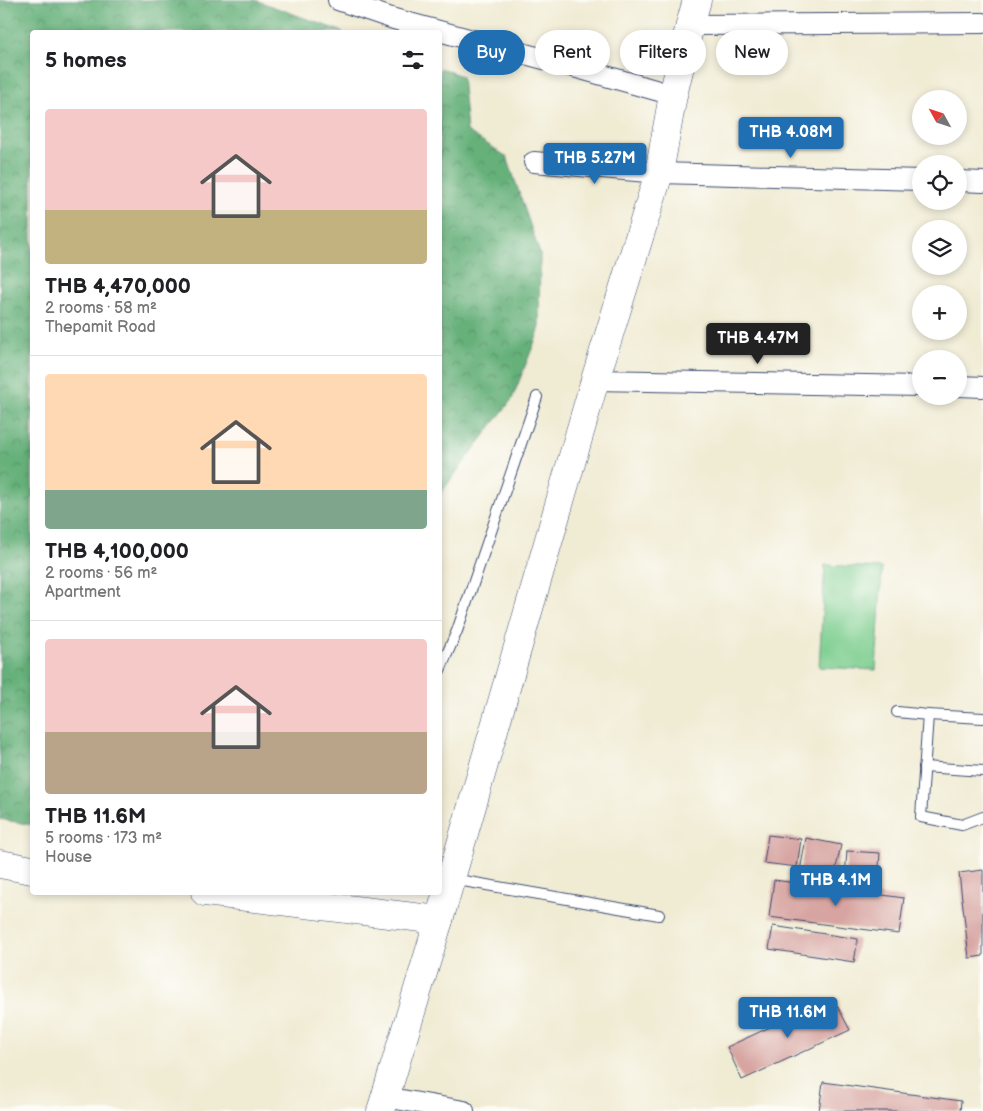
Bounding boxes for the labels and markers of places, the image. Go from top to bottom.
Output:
pin: THB 4.08M [734,116,848,159]
pin: THB 5.27M [538,142,652,185]
pin: THB 4.47M [701,322,815,365]
pin: THB 4.1M [784,864,888,907]
pin: THB 11.6M [731,996,845,1039]

